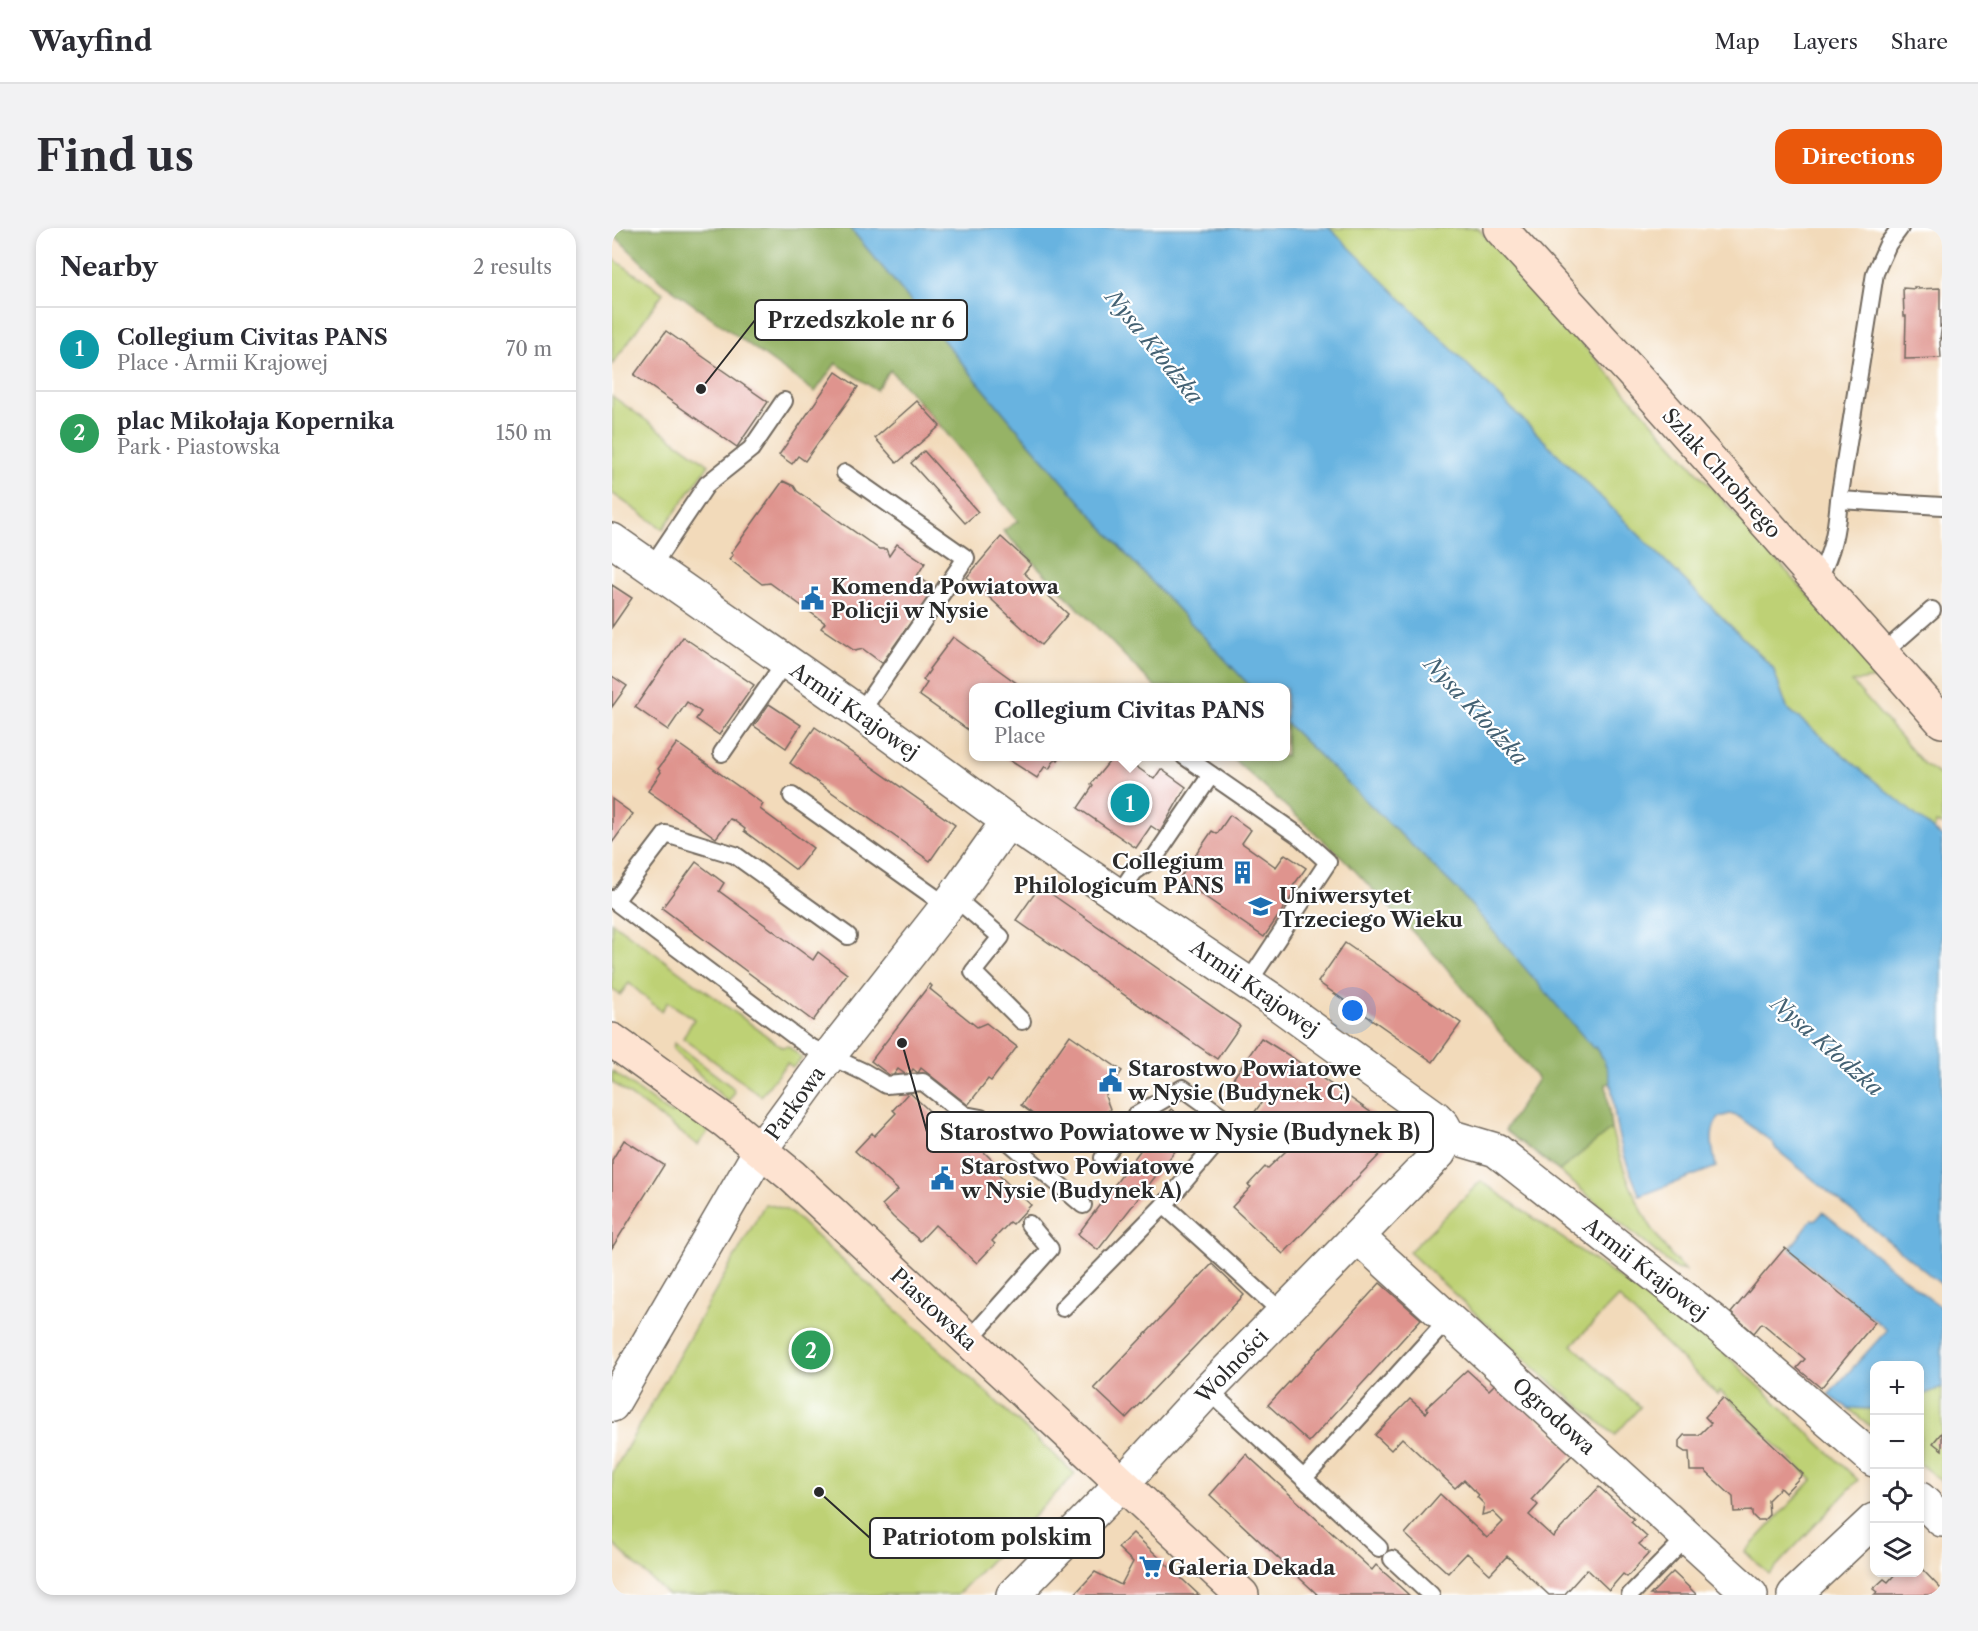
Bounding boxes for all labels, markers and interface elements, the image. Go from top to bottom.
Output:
text: Wayfind [30,24,152,58]
text: Map [1715,29,1760,54]
text: Layers [1793,29,1858,54]
text: Share [1891,29,1948,54]
button: Directions [1775,129,1942,184]
text: Find us [36,130,194,182]
text: Nearby [60,251,158,283]
text: 2 results [473,255,552,279]
water label: Nysa Kłodzka [1098,283,1208,410]
callout: Przedszkole nr 6 [755,300,967,340]
text: Przedszkole nr 6 [767,307,955,334]
text: Collegium Civitas PANS [117,324,388,351]
text: 1 [75,337,84,361]
text: 70 m [506,337,552,361]
text: Place · Armii Krajowej [117,351,328,375]
street label: Szlak Chrobrego [1657,403,1787,543]
text: plac Mikołaja Kopernika [117,408,394,435]
text: 2 [74,421,85,445]
text: 150 m [496,421,552,445]
text: Park · Piastowska [117,435,280,459]
place label: Komenda Powiatowa Policji w Nysie [831,574,1060,623]
public building icon: Komenda Powiatowa Policji w Nysie [800,585,826,611]
water label: Nysa Kłodzka [1417,649,1533,771]
street label: Armii Krajowej [785,657,924,765]
popup [969,683,1290,761]
text: Collegium Civitas PANS [994,697,1265,724]
text: Place [994,724,1045,748]
pin: 1 [1110,780,1150,826]
place label: Collegium Philologicum PANS [1014,849,1224,898]
building icon: Collegium Philologicum PANS [1229,860,1255,886]
place label: Uniwersytet Trzeciego Wieku [1279,883,1463,932]
school or university icon: Uniwersytet Trzeciego Wieku [1248,894,1274,920]
street label: Armii Krajowej [1185,934,1324,1042]
water label: Nysa Kłodzka [1764,989,1888,1102]
your location [1338,996,1367,1025]
place label: Starostwo Powiatowe w Nysie (Budynek C) [1127,1056,1361,1105]
street label: Parkowa [760,1061,831,1145]
public building icon: Starostwo Powiatowe w Nysie (Budynek C) [1097,1067,1123,1093]
callout: Starostwo Powiatowe w Nysie (Budynek B) [927,1112,1433,1152]
text: Starostwo Powiatowe w Nysie (Budynek B) [940,1119,1420,1146]
place label: Starostwo Powiatowe w Nysie (Budynek A) [960,1154,1194,1203]
public building icon: Starostwo Powiatowe w Nysie (Budynek A) [930,1165,956,1191]
street label: Armii Krajowej [1578,1212,1713,1325]
street label: Piastowska [886,1263,983,1356]
street label: Wolności [1190,1324,1273,1409]
pin: 2 [792,1328,830,1372]
map controls [1870,1361,1924,1577]
button: + [1870,1361,1924,1415]
street label: Ogrodowa [1507,1372,1601,1460]
button: − [1870,1415,1924,1469]
button: locate [1870,1469,1924,1523]
callout: Patriotom polskim [870,1518,1104,1558]
button: layers [1870,1523,1924,1577]
text: Patriotom polskim [882,1524,1092,1551]
supermarket icon: Galeria Dekada [1137,1554,1163,1580]
place label: Galeria Dekada [1168,1555,1336,1580]

